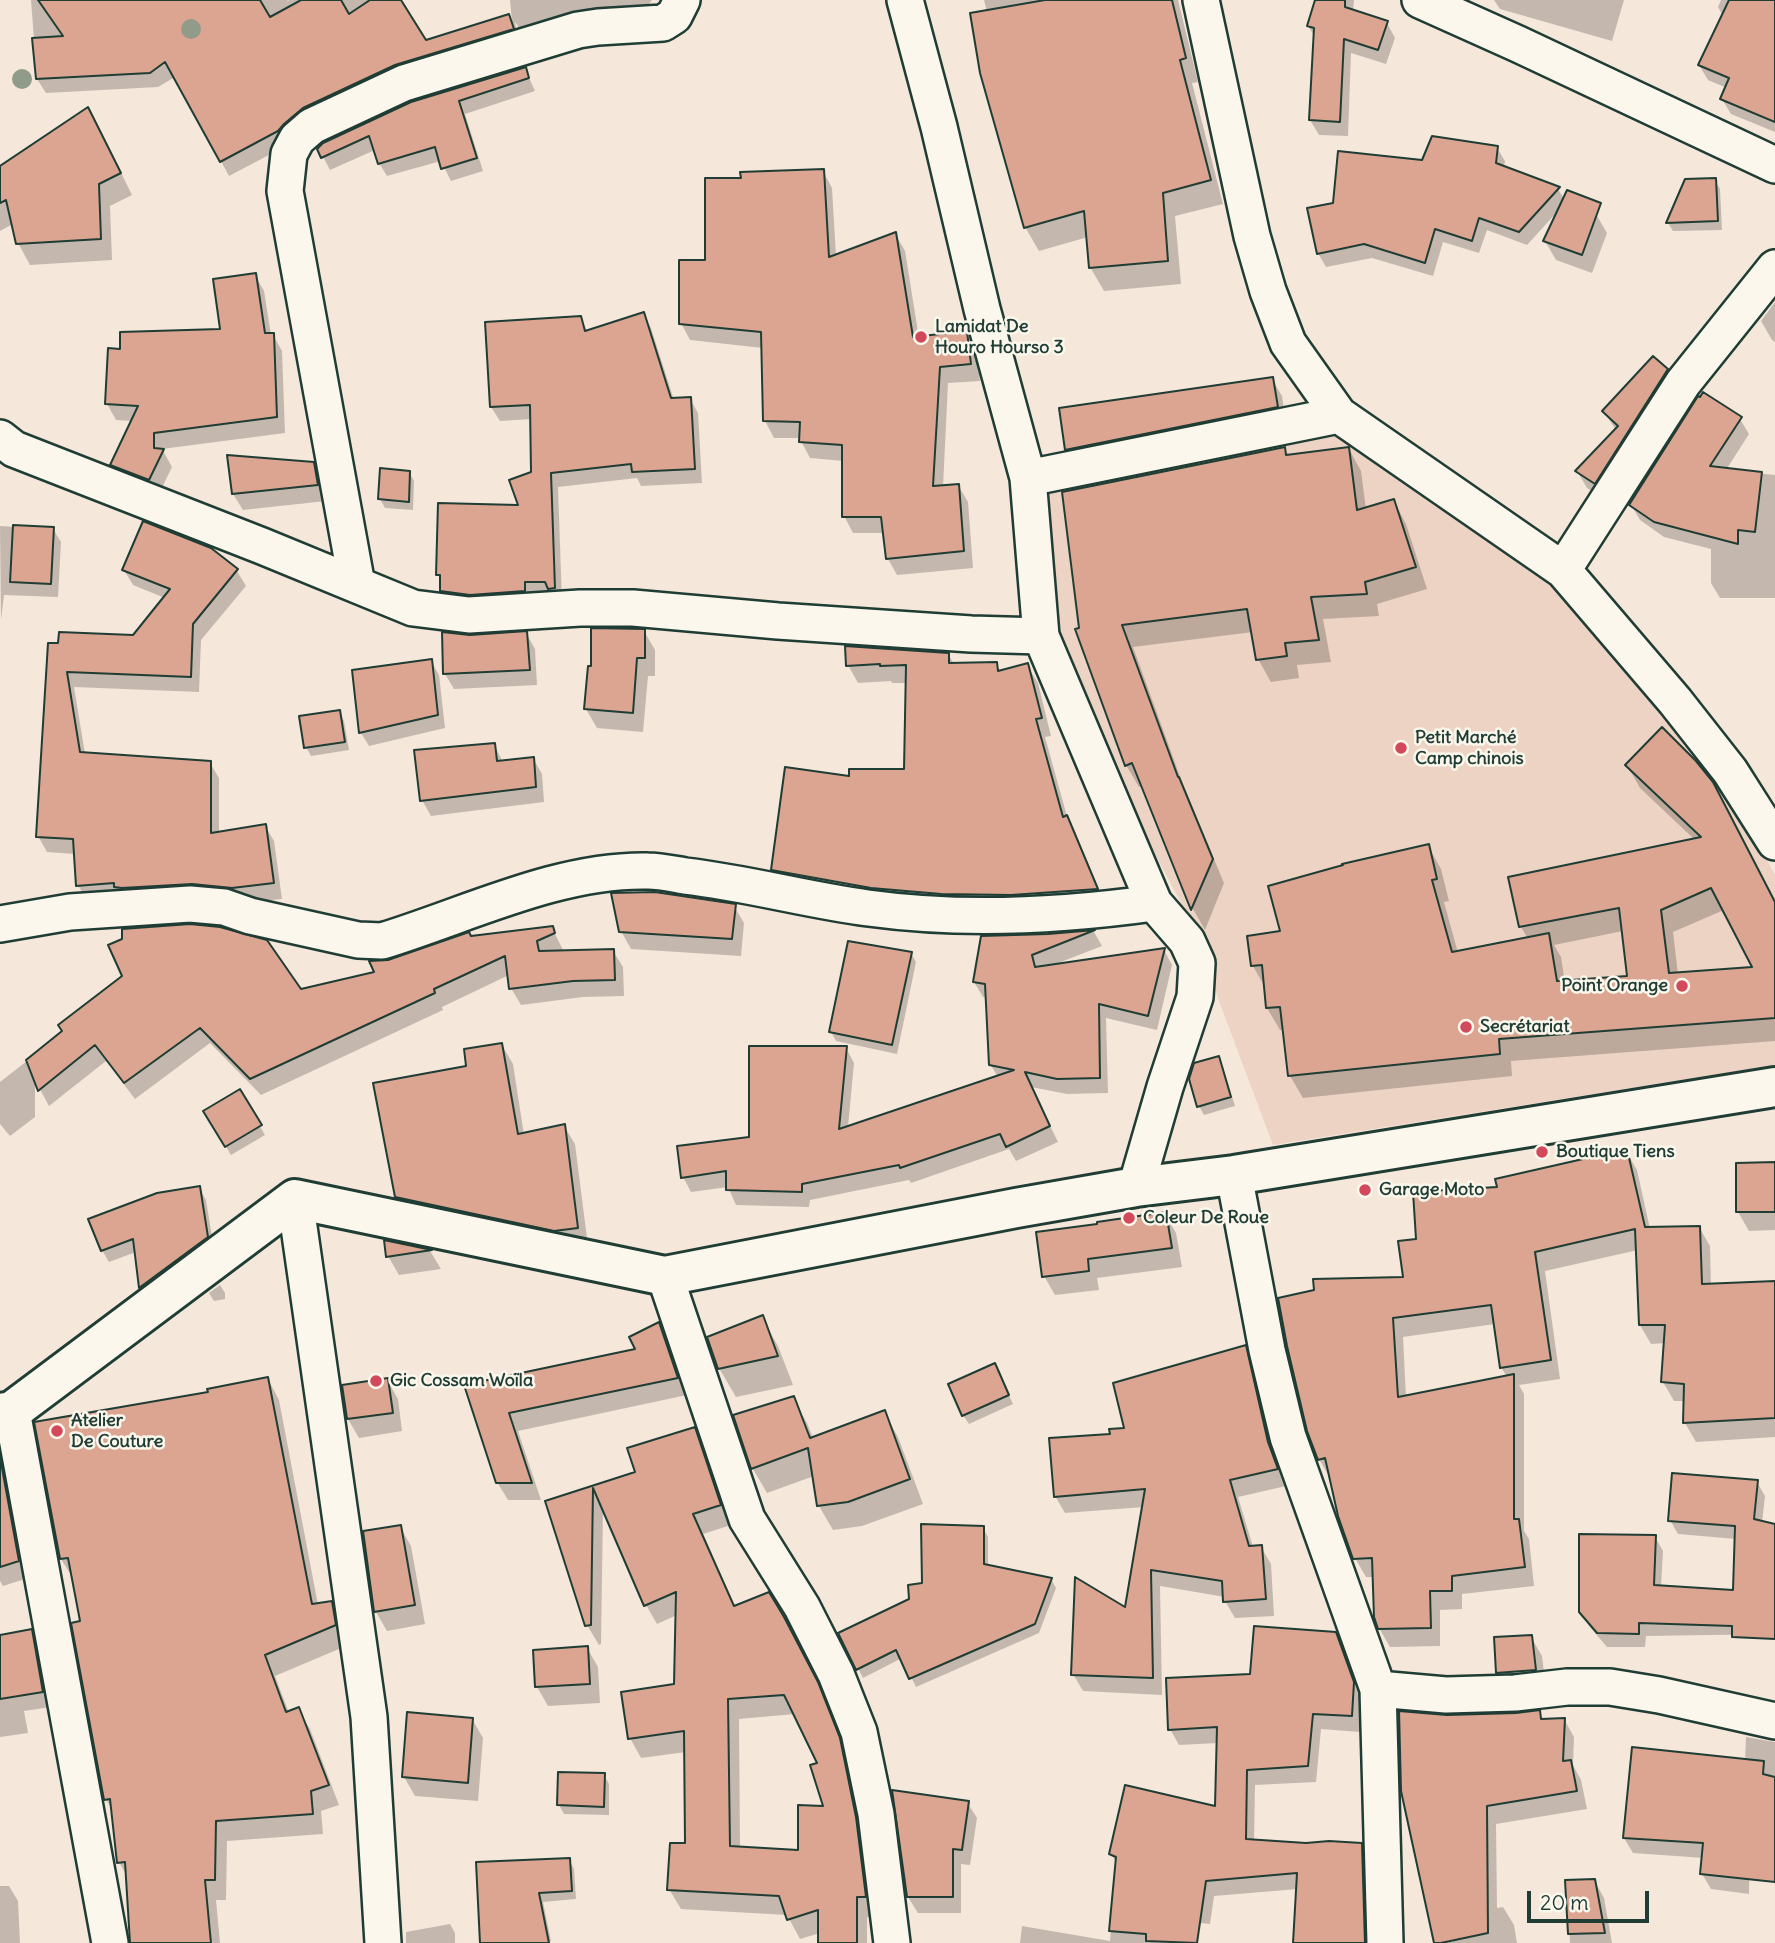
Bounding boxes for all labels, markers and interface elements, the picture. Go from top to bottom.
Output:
place label: Lamidat De Houro Hourso 3 [935,316,1064,358]
marker: Lamidat De Houro Hourso 3 [913,329,929,345]
place label: Petit Marché Camp chinois [1415,727,1524,770]
marker: Petit Marché Camp chinois [1393,740,1409,756]
place label: Point Orange [1561,975,1668,997]
marker: Point Orange [1674,978,1690,994]
place label: Secrétariat [1480,1016,1569,1038]
marker: Secrétariat [1458,1019,1474,1035]
place label: Boutique Tiens [1556,1141,1675,1163]
marker: Boutique Tiens [1534,1144,1550,1160]
place label: Garage Moto [1379,1179,1484,1201]
marker: Garage Moto [1357,1182,1373,1198]
place label: Coleur De Roue [1143,1207,1269,1229]
marker: Coleur De Roue [1121,1210,1137,1226]
place label: Gic Cossam Woïla [390,1370,533,1392]
marker: Gic Cossam Woïla [368,1373,384,1389]
place label: Atelier De Couture [71,1410,163,1452]
marker: Atelier De Couture [49,1423,65,1439]
scale bar [1530,1876,1652,1920]
text: 20 m [1540,1889,1589,1916]

